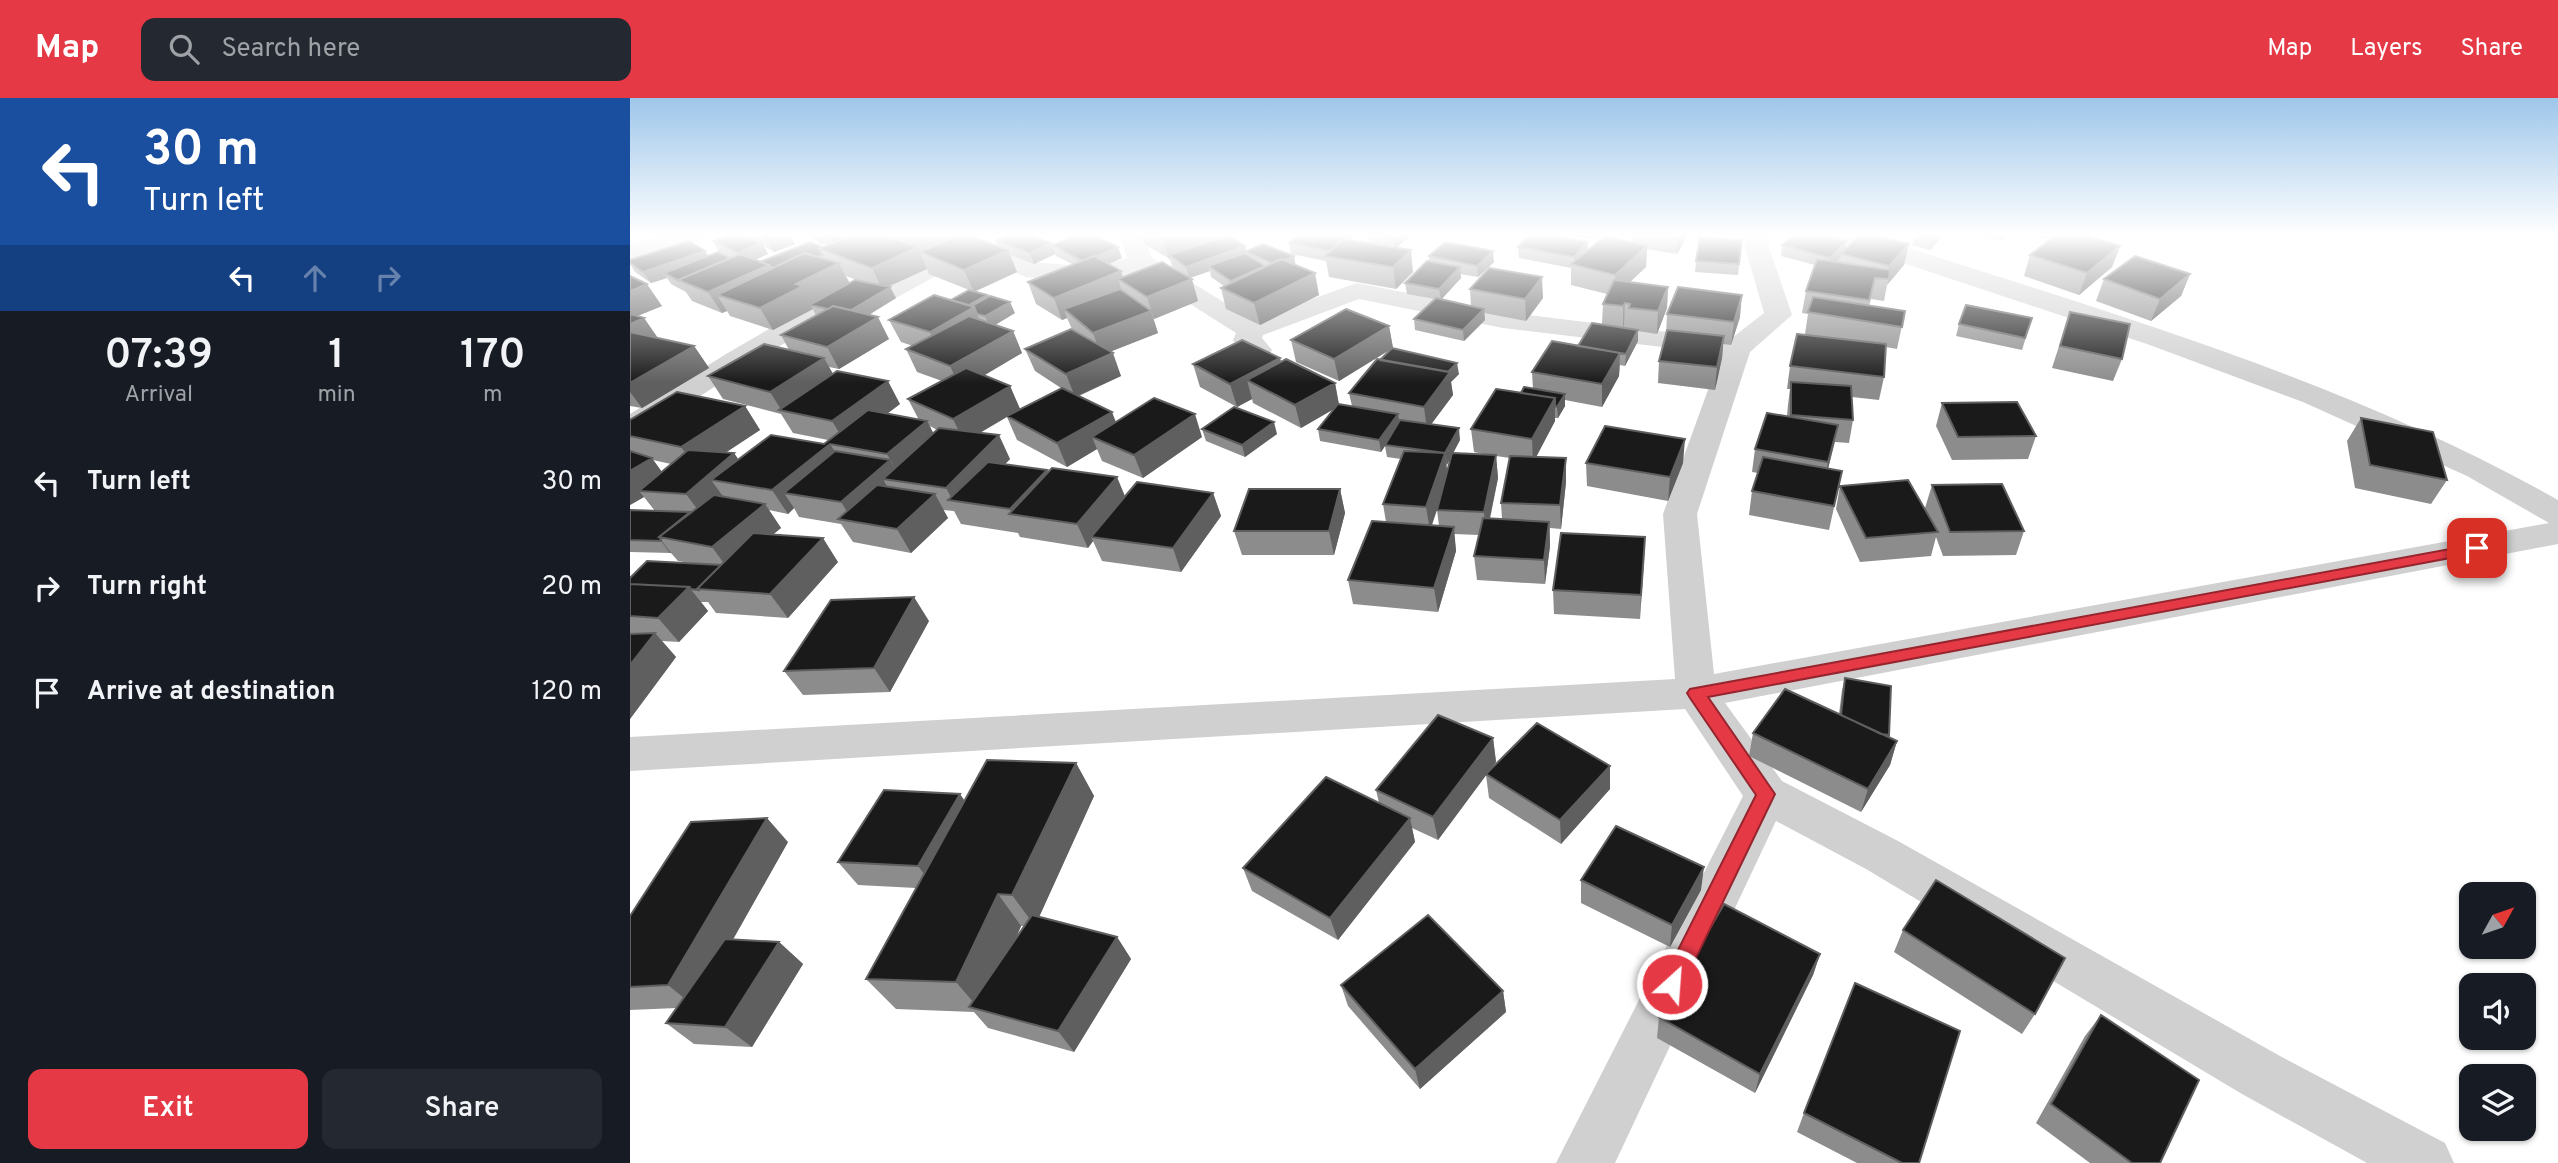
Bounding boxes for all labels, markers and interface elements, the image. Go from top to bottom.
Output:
search box [141,18,631,81]
text: Map [35,28,99,70]
icon: search [165,30,203,68]
text: Search here [221,33,360,66]
text: Map [2267,34,2312,64]
text: Layers [2350,34,2422,64]
text: Share [2460,34,2523,64]
text: 30 m [143,121,259,183]
icon: left [28,126,119,217]
text: Turn left [143,182,264,222]
icon: left [223,259,261,297]
icon: ahead [296,259,334,297]
icon: right [369,259,407,297]
text: 07:39 [104,330,213,383]
text: 1 [328,330,345,383]
text: 170 [460,330,526,383]
text: Arrival [124,381,193,410]
text: min [317,381,356,410]
text: m [483,381,503,410]
icon: left [28,464,66,502]
text: Turn left [87,466,191,499]
text: 30 m [542,466,602,499]
pin [2447,518,2507,578]
icon: arrive [2458,529,2496,567]
icon: right [28,569,66,607]
text: Turn right [87,571,207,604]
text: 20 m [541,571,602,604]
icon: arrive [28,674,66,712]
text: Arrive at destination [87,676,335,709]
text: 120 m [532,676,602,709]
north arrow [2459,882,2536,959]
map controls [2459,882,2536,1141]
position arrow [1635,947,1709,1021]
button: sound [2459,973,2536,1050]
button: layers [2459,1064,2536,1141]
button: Exit [28,1069,308,1149]
button: Share [322,1069,602,1149]

